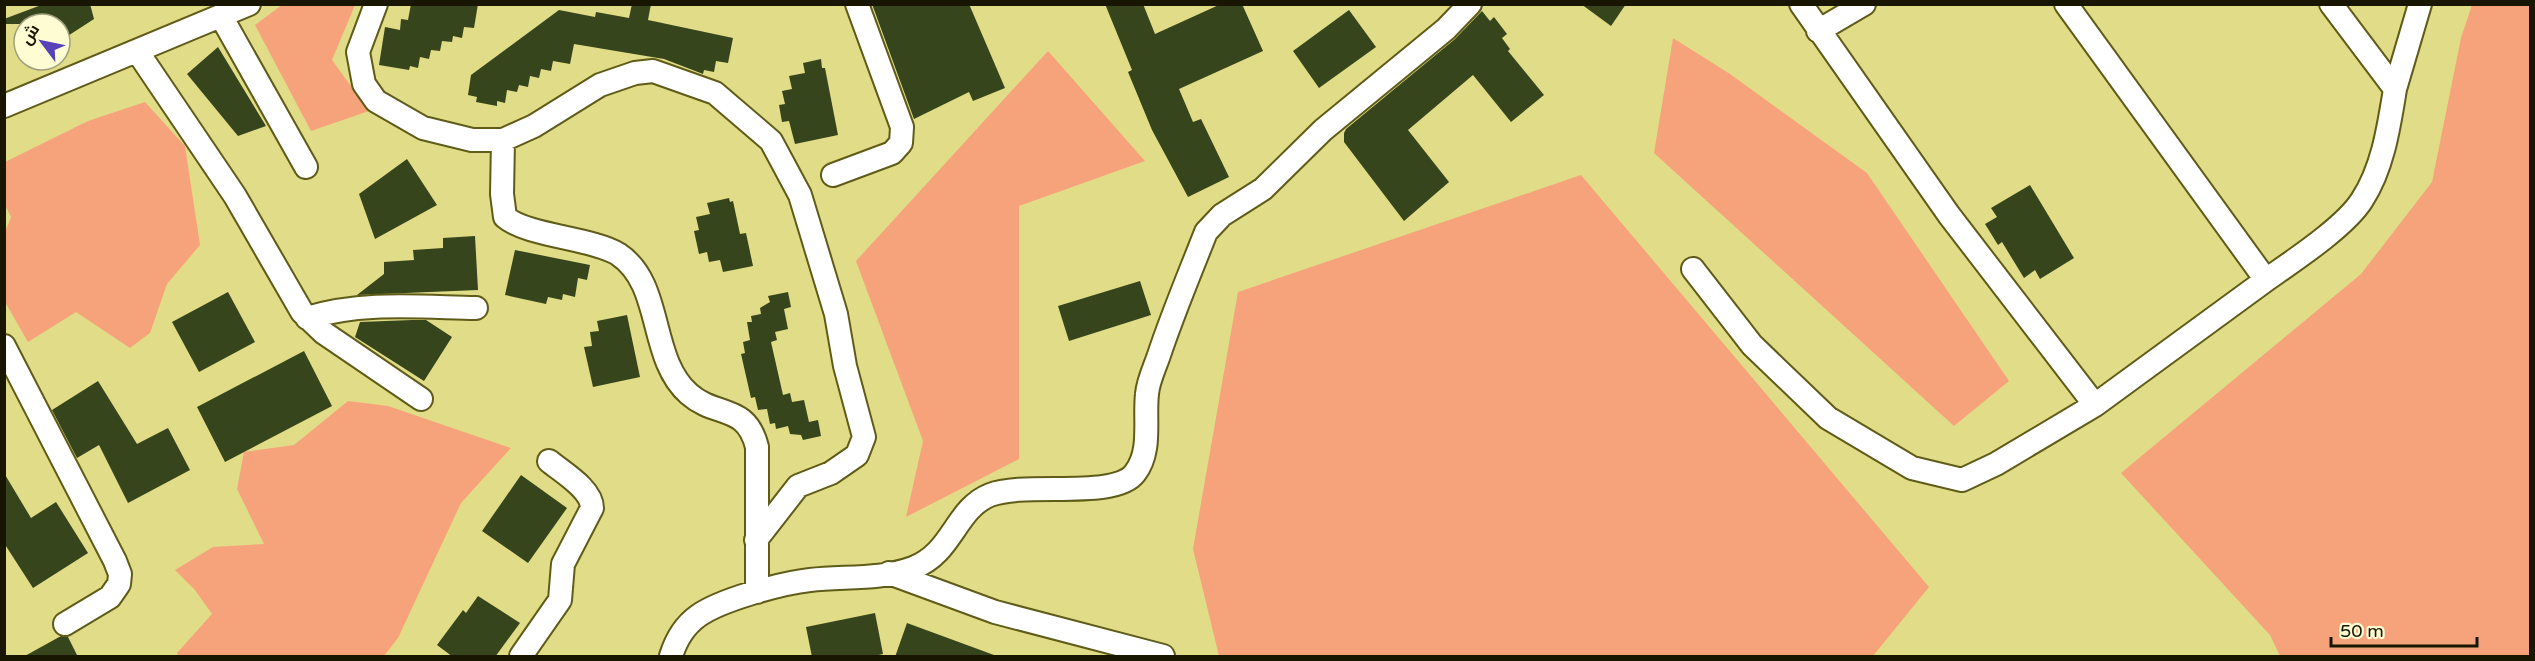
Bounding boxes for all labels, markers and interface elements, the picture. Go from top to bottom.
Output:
north arrow [12,12,72,72]
text: ش [16,21,44,49]
scale bar [2331,610,2476,648]
text: 50 m [2340,620,2384,642]

